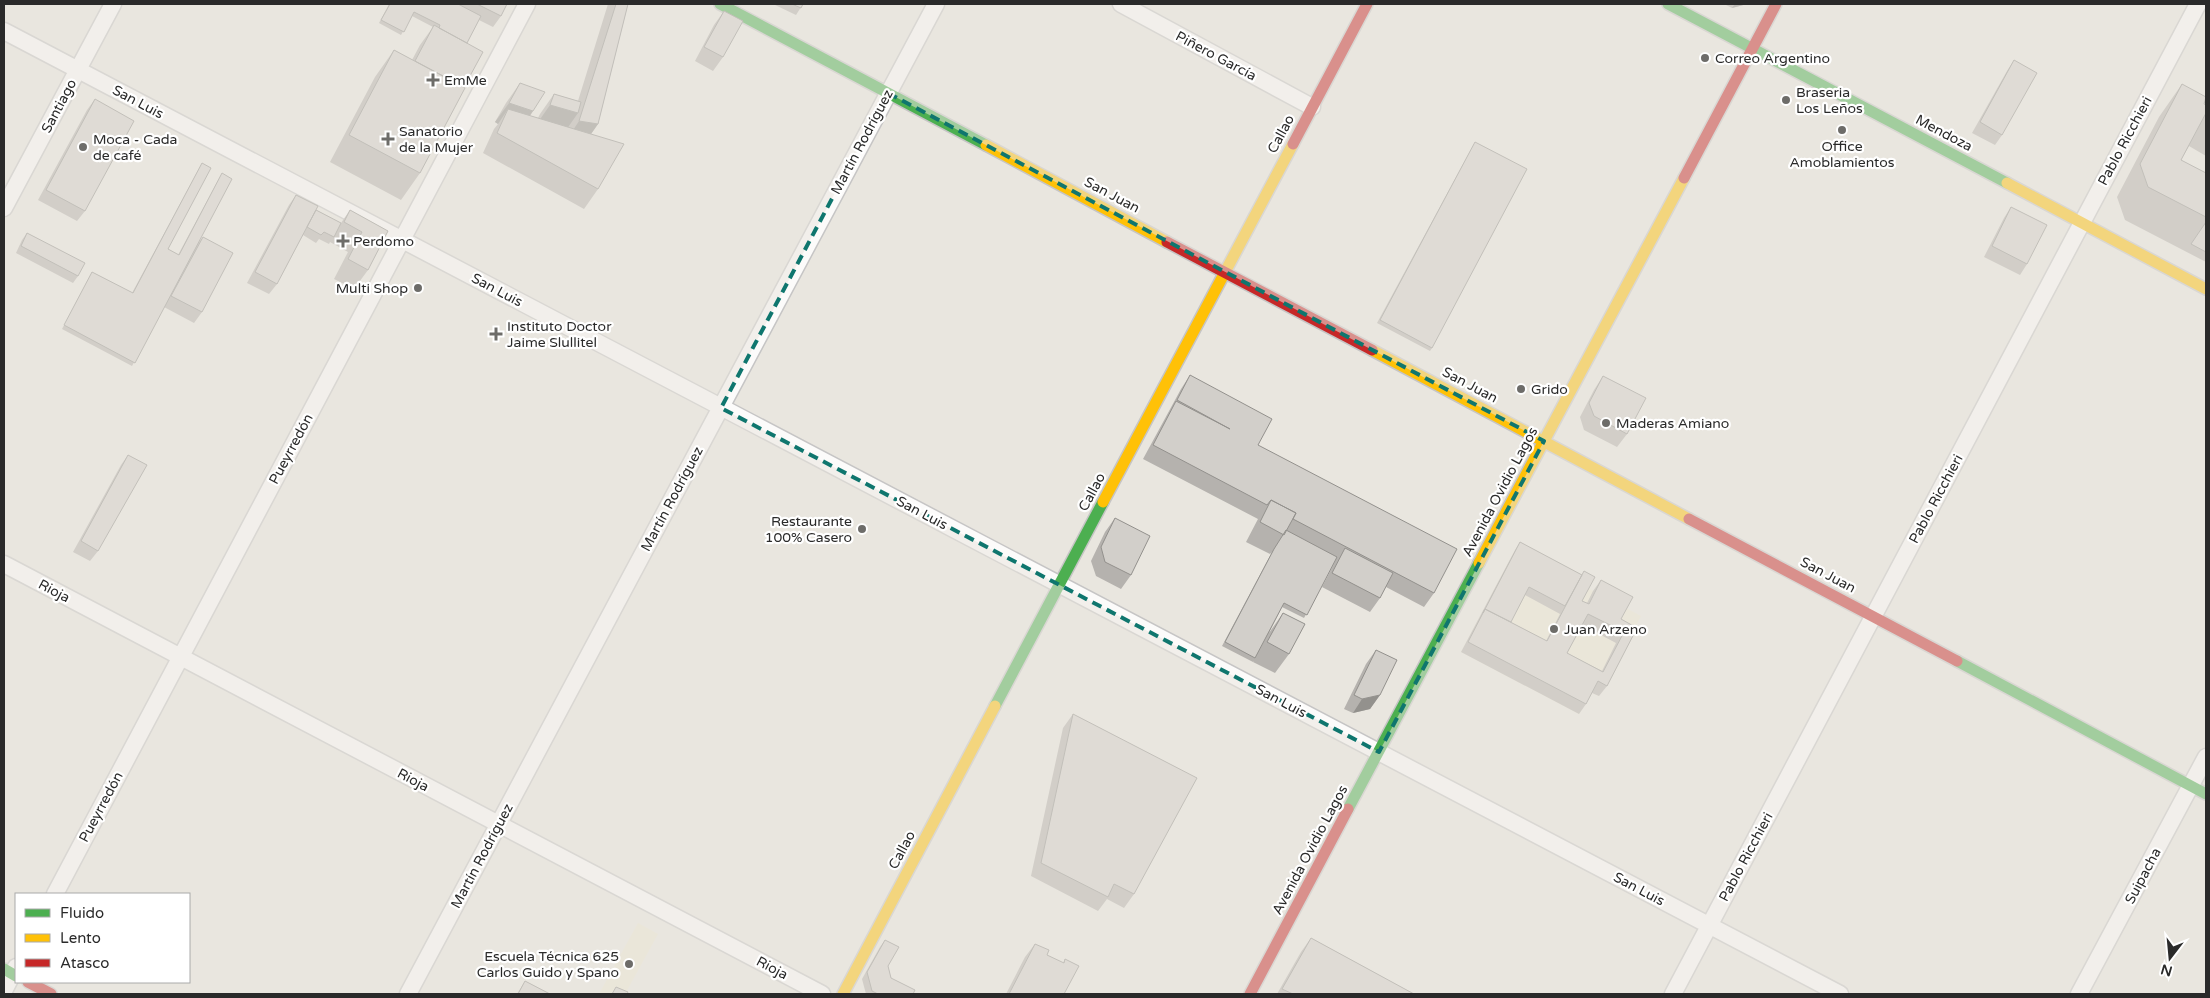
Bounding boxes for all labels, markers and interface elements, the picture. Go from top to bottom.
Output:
street label: Piñero García [1173,28,1259,84]
place label: Correo Argentino [1715,50,1830,67]
marker: Correo Argentino [1699,52,1711,64]
place label: EmMe [444,72,487,89]
marker: EmMe [426,73,440,87]
street label: Santiago [38,76,80,136]
street label: San Luis [110,81,167,123]
place label: Braseria Los Leños [1796,84,1863,117]
street label: Martín Rodríguez [827,87,897,197]
marker: Braseria Los Leños [1780,94,1792,106]
street label: Pablo Ricchieri [2094,94,2156,188]
street label: Mendoza [1913,111,1975,155]
street label: Callao [1264,112,1298,156]
place label: Sanatorio de la Mujer [399,123,474,156]
marker: Office Amoblamientos [1836,124,1848,136]
place label: Moca - Cada de café [93,131,177,164]
marker: Sanatorio de la Mujer [381,132,395,146]
place label: Office Amoblamientos [1789,138,1895,171]
marker: Moca - Cada de café [77,141,89,153]
street label: San Juan [1081,173,1143,217]
place label: Perdomo [353,233,414,250]
marker: Perdomo [337,235,349,247]
street label: San Luis [469,269,526,311]
place label: Multi Shop [336,280,408,297]
marker: Multi Shop [412,282,424,294]
place label: Instituto Doctor Jaime Slullitel [507,318,612,351]
marker: Instituto Doctor Jaime Slullitel [489,327,503,341]
street label: San Juan [1439,363,1501,407]
place label: Grido [1531,381,1568,398]
marker: Grido [1515,383,1527,395]
street label: Pueyrredón [265,411,317,487]
place label: Maderas Amiano [1616,415,1729,432]
marker: Maderas Amiano [1600,417,1612,429]
street label: Avenida Ovidio Lagos [1459,424,1542,560]
street label: Martín Rodríguez [637,444,707,554]
street label: Pablo Ricchieri [1905,452,1967,546]
street label: Callao [1075,470,1109,514]
street label: San Luis [894,492,951,534]
place label: Restaurante 100% Casero [765,513,852,546]
marker: Restaurante 100% Casero [856,523,868,535]
street label: San Juan [1797,553,1859,597]
street label: Rioja [35,576,73,606]
place label: Juan Arzeno [1564,621,1647,638]
marker: Juan Arzeno [1548,623,1560,635]
street label: San Luis [1253,680,1310,722]
street label: Rioja [394,765,432,795]
street label: Pueyrredón [75,769,127,845]
street label: Avenida Ovidio Lagos [1269,782,1352,918]
street label: Martín Rodríguez [447,801,517,911]
street label: Pablo Ricchieri [1715,810,1777,904]
street label: Callao [885,828,919,872]
street label: Suipacha [2121,845,2165,907]
street label: San Luis [1611,868,1668,910]
legend [15,893,190,983]
text: Fluido [60,904,104,922]
text: Lento [60,929,101,947]
north arrow [2145,933,2195,983]
place label: Escuela Técnica 625 Carlos Guido y Spano [477,948,619,981]
street label: Rioja [753,953,791,983]
text: Atasco [60,954,109,972]
marker: Escuela Técnica 625 Carlos Guido y Spano [623,958,635,970]
text: N [2159,960,2174,980]

